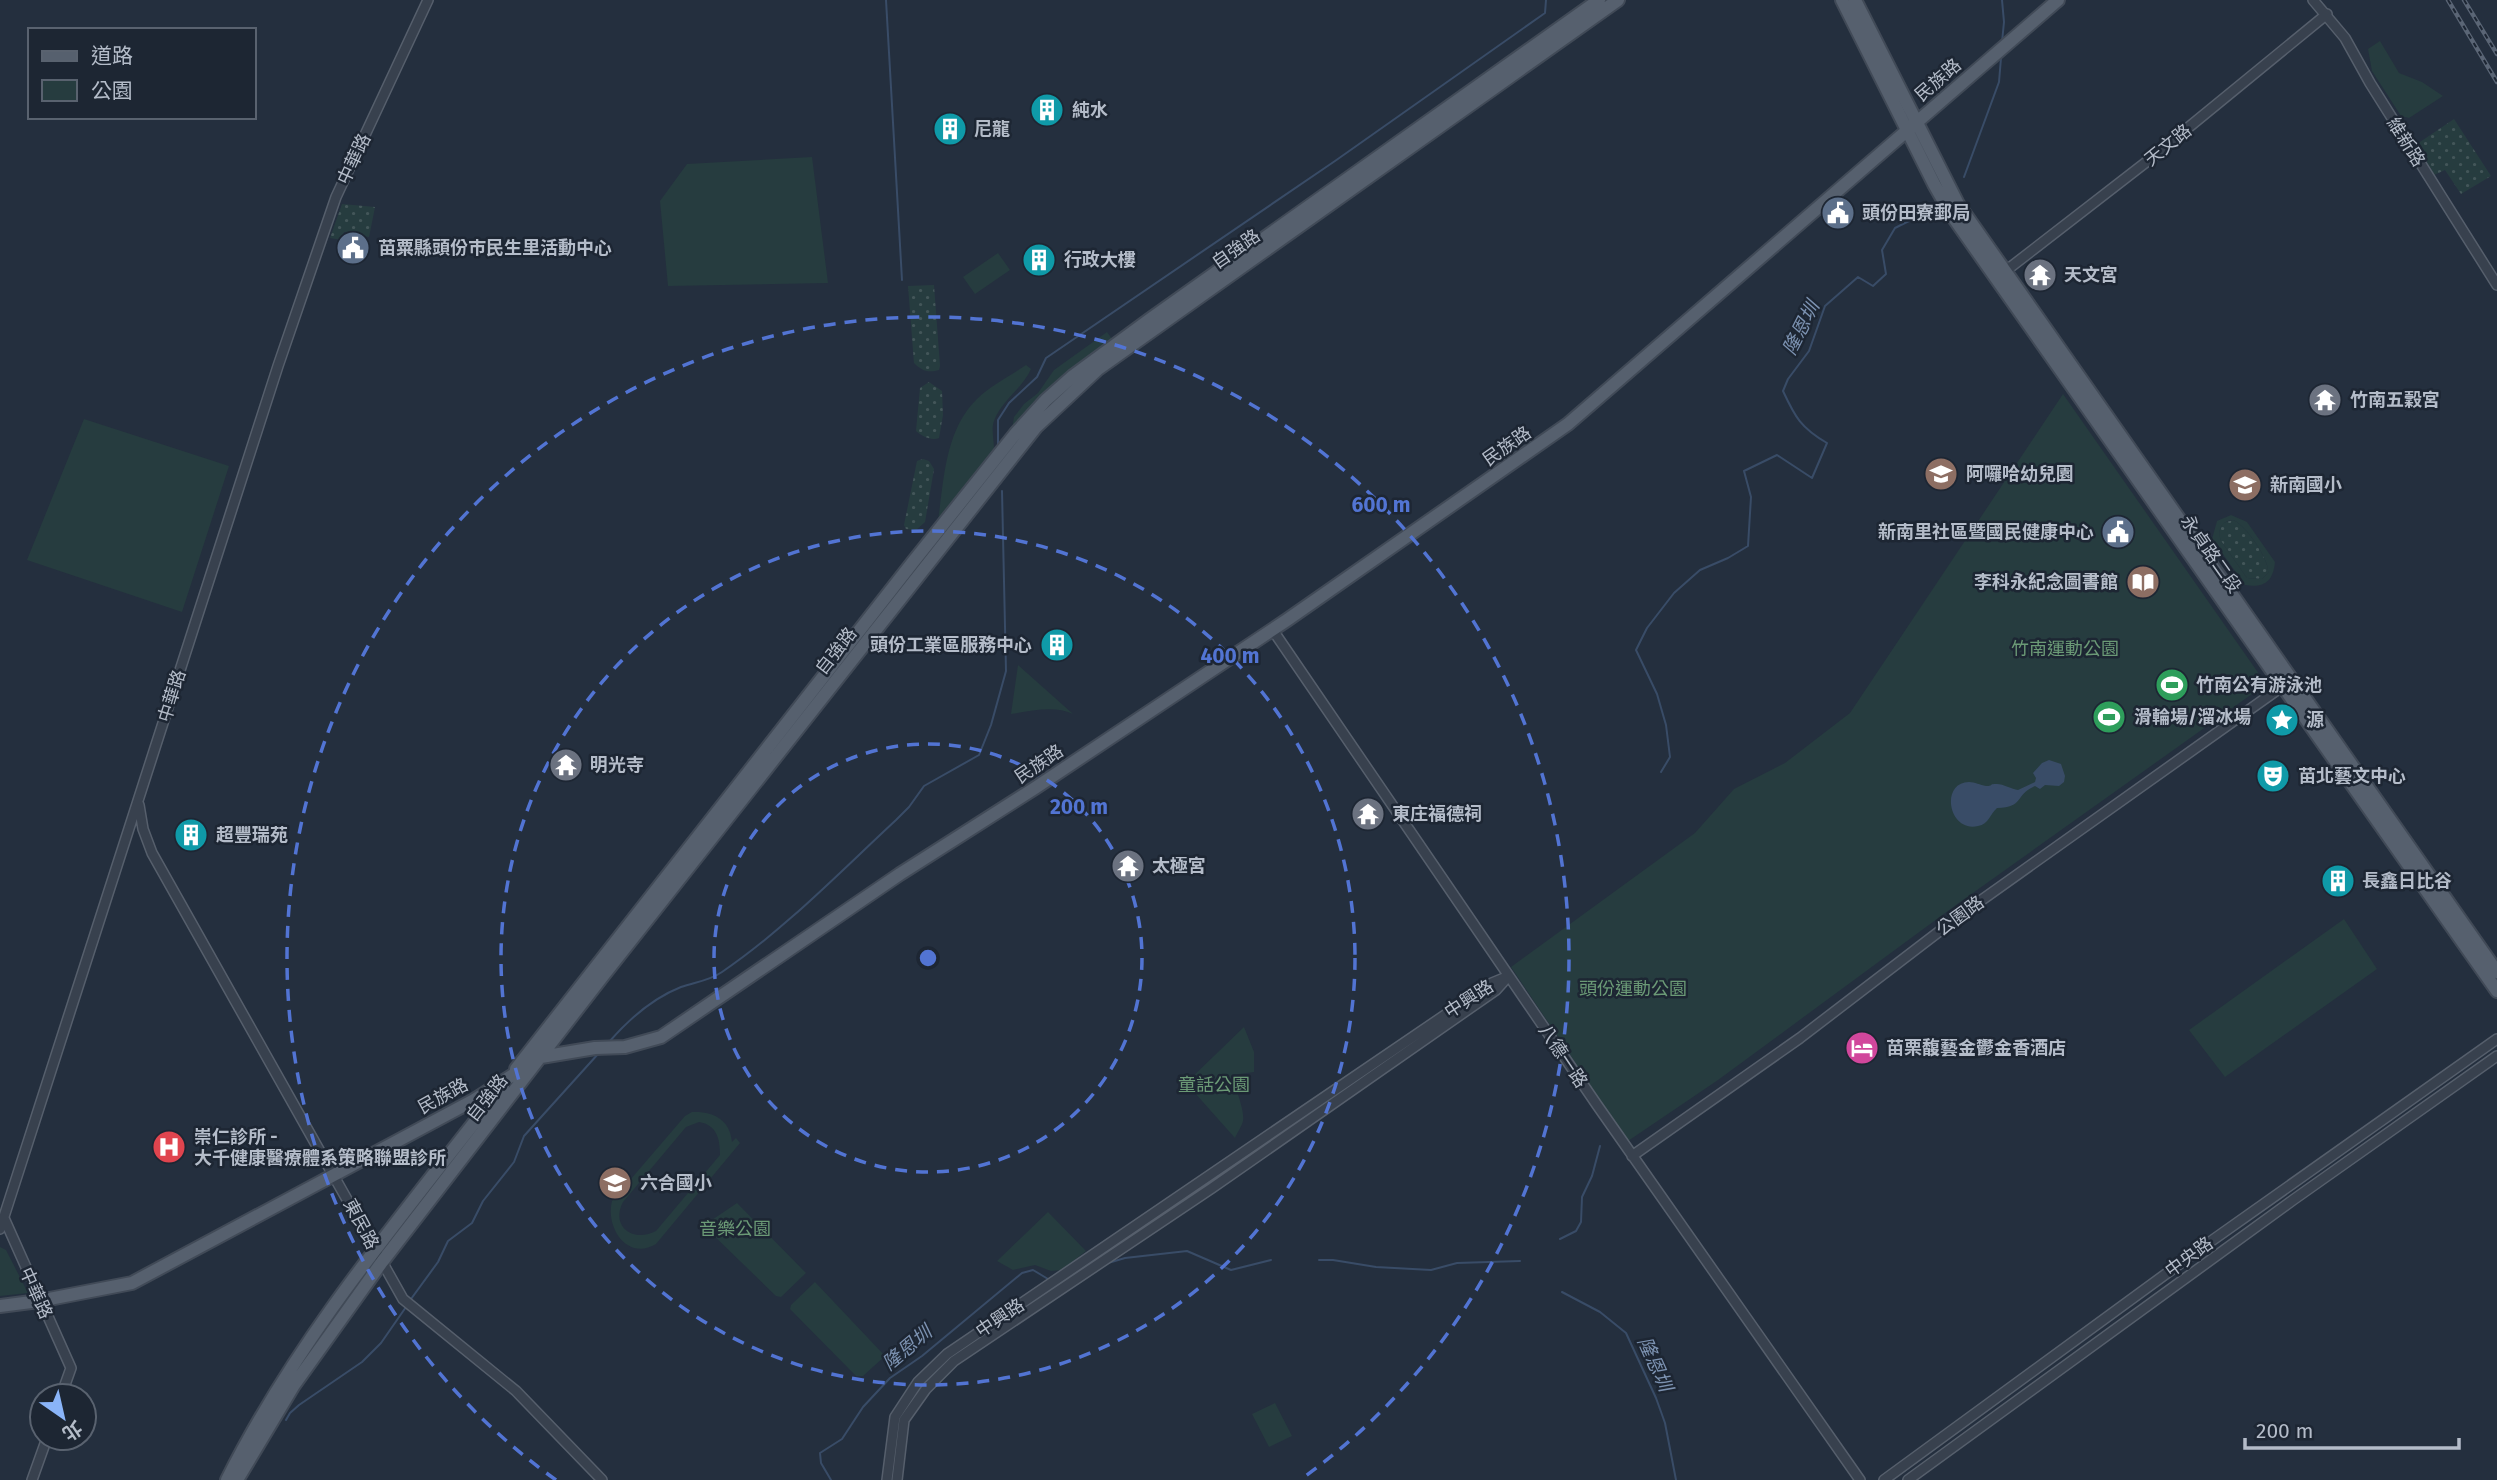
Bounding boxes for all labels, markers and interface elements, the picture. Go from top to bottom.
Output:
legend [28,28,256,119]
text: 道路 [91,43,133,69]
street label: 民族路 [1910,54,1966,106]
text: 公園 [91,78,133,104]
building icon: 純水 [1028,91,1066,129]
place label: 純水 [1072,99,1108,121]
building icon: 尼龍 [931,110,969,148]
street label: 維新路 [2382,113,2430,171]
place label: 尼龍 [974,118,1010,140]
street label: 天文路 [2140,119,2196,171]
street label: 中華路 [333,130,375,188]
public building icon: 頭份田寮郵局 [1819,194,1857,232]
place label: 頭份田寮郵局 [1862,202,1970,224]
street label: 自強路 [1208,225,1264,273]
public building icon: 苗粟縣頭份巿民生里活動中心 [334,229,372,267]
place label: 苗粟縣頭份巿民生里活動中心 [378,237,612,259]
building icon: 行政大樓 [1020,241,1058,279]
place label: 行政大樓 [1064,249,1136,271]
temple icon: 天文宮 [2021,256,2059,294]
place label: 天文宮 [2064,264,2118,286]
water label: 隆恩圳 [1778,295,1826,359]
temple icon: 竹南五穀宮 [2306,381,2344,419]
place label: 竹南五穀宮 [2350,389,2440,411]
street label: 民族路 [1479,422,1535,470]
school or university icon: 阿囉哈幼兒園 [1922,455,1960,493]
place label: 阿囉哈幼兒園 [1966,463,2074,485]
school or university icon: 新南國小 [2226,466,2264,504]
place label: 新南國小 [2270,474,2342,496]
text: 600 m [1351,492,1411,518]
street label: 永貞路二段 [2176,511,2246,597]
public building icon: 新南里社區暨國民健康中心 [2099,513,2137,551]
place label: 新南里社區暨國民健康中心 [1878,521,2094,543]
library icon: 李科永紀念圖書館 [2124,563,2162,601]
place label: 李科永紀念圖書館 [1974,571,2118,593]
street label: 自強路 [811,623,861,679]
building icon: 頭份工業區服務中心 [1038,626,1076,664]
place label: 頭份工業區服務中心 [870,634,1032,656]
park label: 竹南運動公園 [2011,638,2119,660]
text: 400 m [1200,643,1260,669]
sports icon: 竹南公有游泳池 [2153,666,2191,704]
street label: 中華路 [154,667,190,725]
place label: 竹南公有游泳池 [2196,674,2322,696]
sports icon: 滑輪場/溜冰場 [2090,698,2128,736]
place icon: 源 [2263,701,2301,739]
place label: 滑輪場/溜冰場 [2134,706,2251,728]
place label: 源 [2306,709,2324,731]
street label: 民族路 [1010,740,1068,788]
temple icon: 明光寺 [547,746,585,784]
place label: 明光寺 [590,754,644,776]
theatre icon: 苗北藝文中心 [2254,757,2292,795]
place label: 苗北藝文中心 [2298,765,2406,787]
text: 200 m [1050,794,1108,820]
temple icon: 東庄福德祠 [1349,795,1387,833]
place label: 東庄福德祠 [1392,803,1482,825]
building icon: 超豐瑞苑 [172,816,210,854]
place label: 超豐瑞苑 [216,824,288,846]
temple icon: 太極宮 [1109,847,1147,885]
place label: 太極宮 [1152,855,1206,877]
building icon: 長鑫日比谷 [2319,862,2357,900]
place label: 長鑫日比谷 [2362,870,2452,892]
street label: 公園路 [1932,891,1988,941]
centre of rings [916,946,940,970]
street label: 中興路 [1440,975,1498,1023]
park label: 頭份運動公園 [1579,978,1687,1000]
street label: 八德一路 [1534,1020,1592,1092]
hotel icon: 苗栗馥藝金鬱金香酒店 [1843,1029,1881,1067]
place label: 苗栗馥藝金鬱金香酒店 [1886,1037,2066,1059]
street label: 自強路 [462,1070,512,1126]
street label: 民族路 [414,1073,472,1119]
park label: 童話公園 [1178,1074,1250,1096]
place label: 崇仁診所 - 大千健康醫療體系策略聯盟診所 [194,1126,446,1169]
hospital icon: 崇仁診所 - 大千健康醫療體系策略聯盟診所 [150,1128,188,1166]
school or university icon: 六合國小 [596,1164,634,1202]
place label: 六合國小 [640,1172,712,1194]
street label: 東民路 [339,1195,383,1253]
park label: 音樂公園 [699,1218,771,1240]
street label: 中央路 [2161,1232,2217,1282]
street label: 中華路 [15,1264,57,1322]
street label: 中興路 [971,1294,1029,1342]
water label: 隆恩圳 [878,1319,939,1375]
water label: 隆恩圳 [1633,1333,1678,1397]
north arrow [28,1382,98,1452]
scale bar [2245,1406,2458,1450]
text: 北 [58,1416,87,1446]
text: 200 m [2256,1418,2313,1444]

